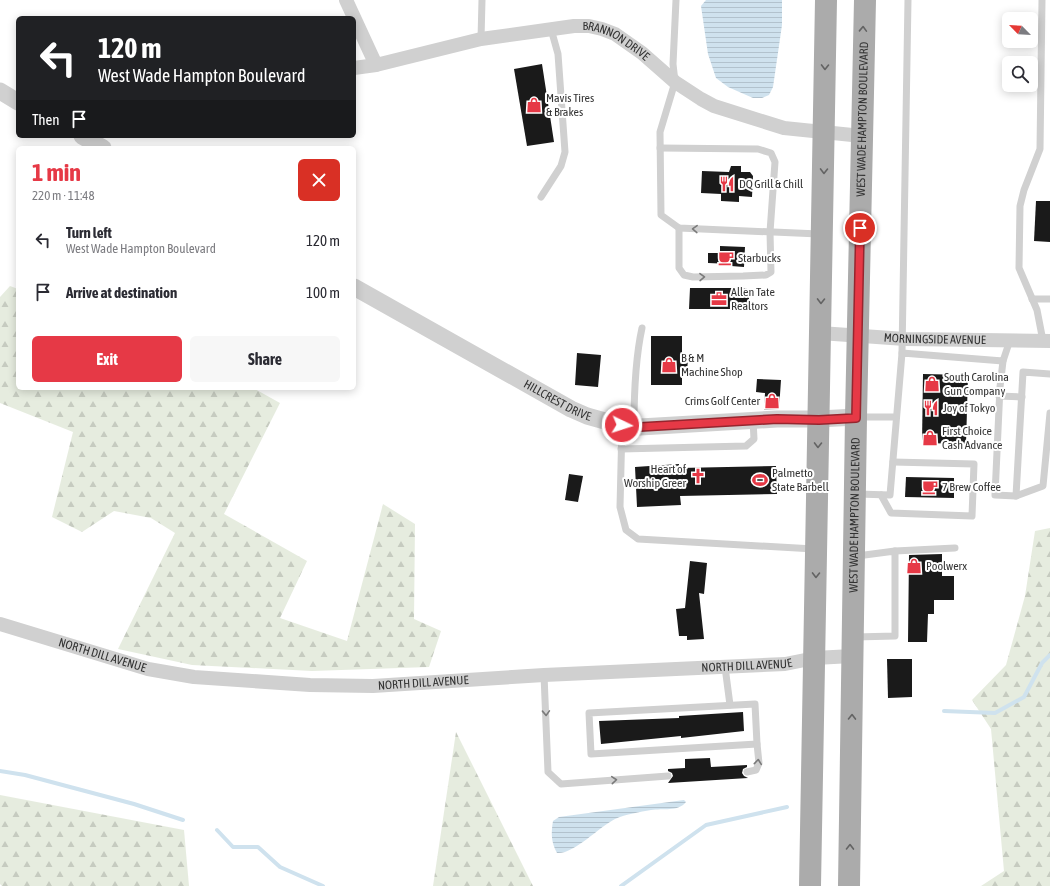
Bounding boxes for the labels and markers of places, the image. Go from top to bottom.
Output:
place label: Mavis Tires & Brakes [546,91,594,119]
shop icon: Mavis Tires & Brakes [525,96,543,114]
restaurant icon: DQ Grill & Chill [718,175,736,193]
place label: DQ Grill & Chill [739,177,804,191]
pin [843,211,877,245]
cafe icon: Starbucks [717,249,735,267]
place label: Starbucks [738,251,781,265]
place label: Allen Tate Realtors [731,285,775,313]
office icon: Allen Tate Realtors [710,290,728,308]
place label: B & M Machine Shop [681,351,743,379]
shop icon: B & M Machine Shop [660,356,678,374]
place label: South Carolina Gun Company [944,370,1009,398]
shop icon: South Carolina Gun Company [923,375,941,393]
shop icon: Crims Golf Center [763,392,781,410]
place label: Crims Golf Center [685,394,760,408]
restaurant icon: Joy of Tokyo [922,399,940,417]
place label: Joy of Tokyo [943,401,996,415]
place label: First Choice Cash Advance [942,424,1002,452]
shop icon: First Choice Cash Advance [921,429,939,447]
place label: Heart of Worship Greer [624,462,687,490]
place label: Palmetto State Barbell [772,466,830,494]
church icon: Heart of Worship Greer [689,467,707,485]
sports icon: Palmetto State Barbell [751,471,769,489]
cafe icon: 7 Brew Coffee [921,478,939,496]
place label: 7 Brew Coffee [942,480,1001,494]
shop icon: Poolwerx [905,557,923,575]
place label: Poolwerx [926,559,967,573]

